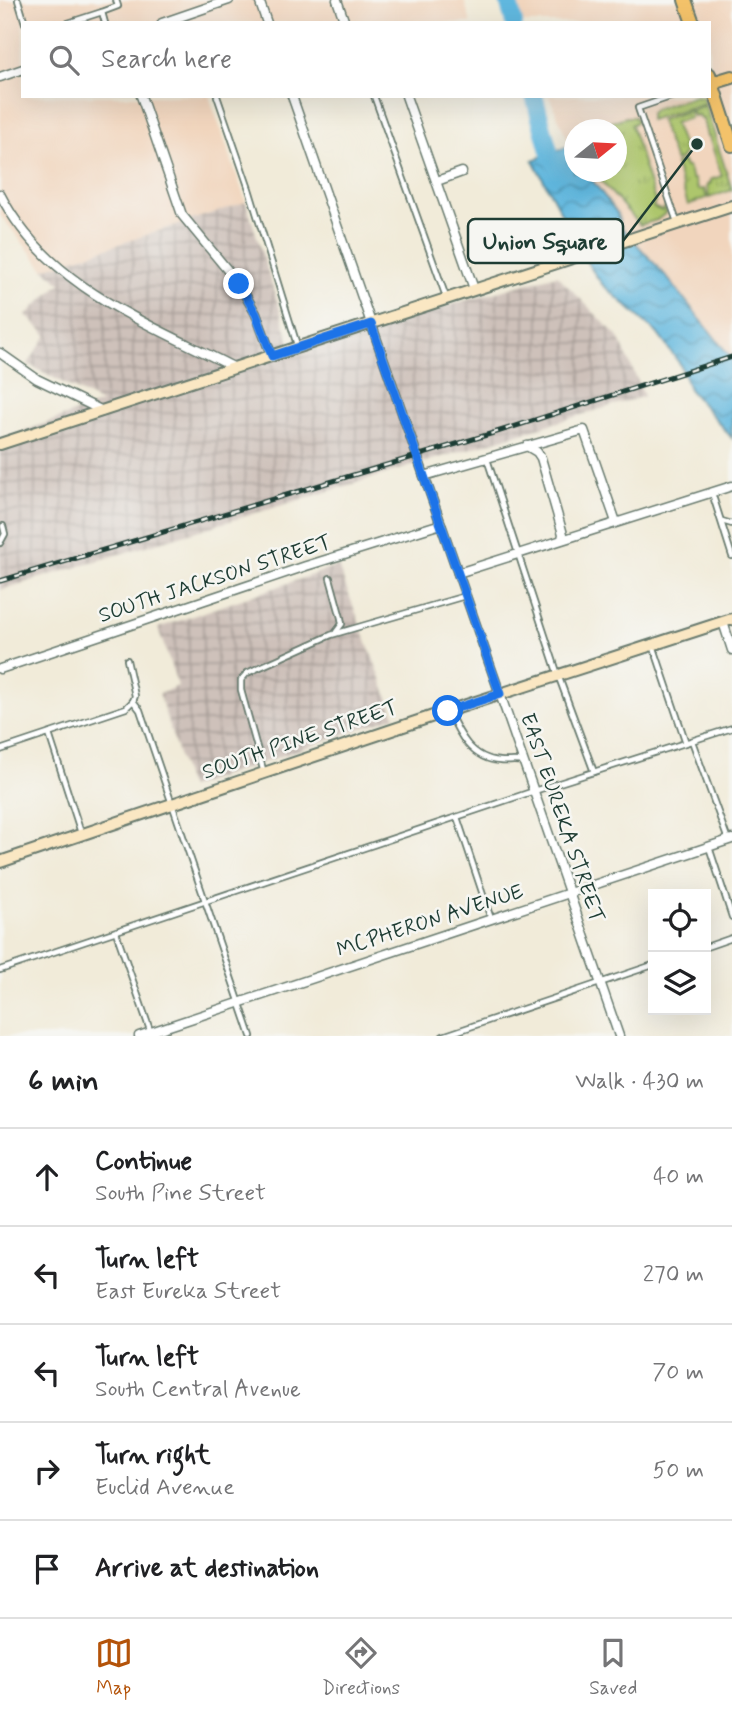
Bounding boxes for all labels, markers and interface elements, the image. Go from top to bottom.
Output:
search box [21,21,711,98]
icon: search [45,41,83,79]
text: Search here [101,43,232,77]
north arrow [564,119,627,182]
callout: Union Square [468,219,623,263]
text: Union Square [483,228,607,258]
route end [223,268,254,299]
street label: SOUTH JACKSON STREET [95,528,335,630]
street label: SOUTH PINE STREET [199,693,401,787]
route start [432,695,463,726]
street label: EAST EUREKA STREET [513,710,611,926]
street label: MCPHERON AVENUE [333,878,527,964]
map controls [648,889,711,1015]
button: locate [648,889,711,952]
button: layers [648,952,711,1015]
text: 6 min [28,1062,99,1101]
text: Walk · 430 m [575,1067,704,1097]
text: Continue [95,1145,192,1179]
icon: ahead [28,1158,66,1196]
text: 40 m [653,1162,704,1192]
text: South Pine Street [95,1179,266,1209]
text: Turn left [95,1243,199,1277]
icon: left [28,1256,66,1294]
text: 270 m [643,1260,704,1290]
text: East Eureka Street [95,1277,281,1307]
text: Turn left [95,1341,199,1375]
icon: left [28,1354,66,1392]
text: 70 m [652,1358,704,1388]
text: South Central Avenue [95,1375,301,1405]
text: Turn right [95,1439,211,1473]
icon: right [28,1452,66,1490]
text: 50 m [653,1456,704,1486]
text: Euclid Avenue [95,1473,235,1503]
icon: arrive [28,1550,66,1588]
text: Arrive at destination [95,1552,319,1586]
tab: Map [95,1634,133,1701]
tab: Directions [322,1634,400,1701]
tab: Saved [589,1634,637,1701]

